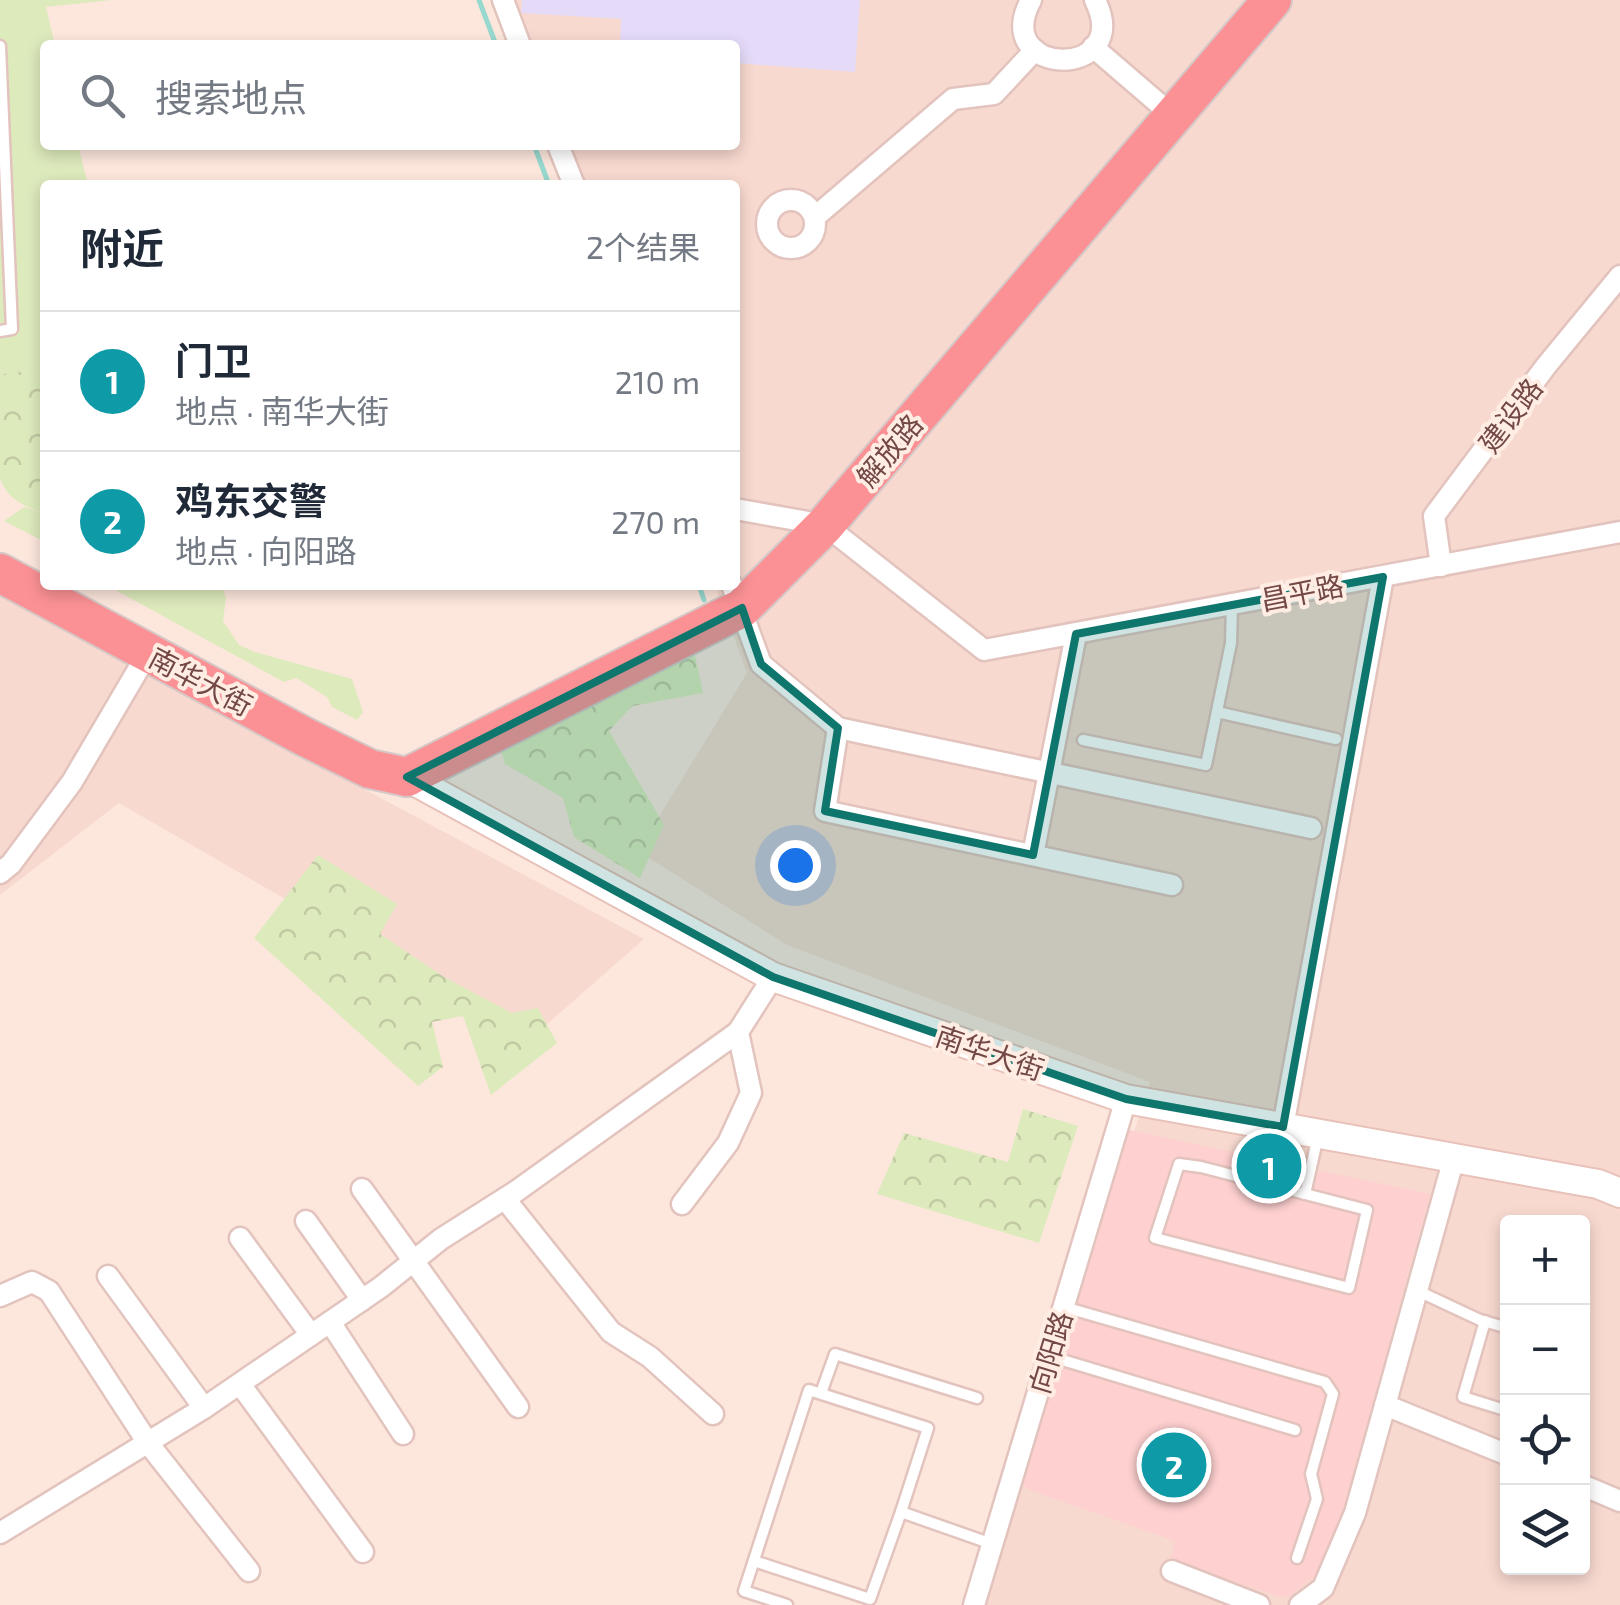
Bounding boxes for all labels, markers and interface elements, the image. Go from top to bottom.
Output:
search box [40,40,740,150]
icon: search [75,68,130,123]
text: 搜索地点 [155,74,307,120]
text: 附近 [80,222,164,272]
text: 2个结果 [586,227,700,265]
text: 门卫 [175,337,251,383]
text: 1 [106,362,119,400]
text: 210 m [615,362,700,400]
street label: 建设路 [1471,371,1549,459]
text: 地点 · 南华大街 [175,391,389,429]
street label: 解放路 [849,407,929,493]
text: 鸡东交警 [175,477,327,523]
text: 2 [103,502,122,540]
text: 270 m [611,502,700,540]
text: 地点 · 向阳路 [175,531,357,569]
street label: 昌平路 [1258,567,1346,617]
street label: 南华大街 [144,640,258,722]
your location [770,840,821,891]
street label: 南华大街 [932,1018,1048,1086]
pin: 1 [1236,1128,1302,1204]
map controls [1500,1215,1590,1575]
button: + [1500,1215,1590,1305]
button: − [1500,1305,1590,1395]
street label: 向阳路 [1021,1307,1079,1397]
button: locate [1500,1395,1590,1485]
pin: 2 [1142,1428,1206,1502]
button: layers [1500,1485,1590,1575]

